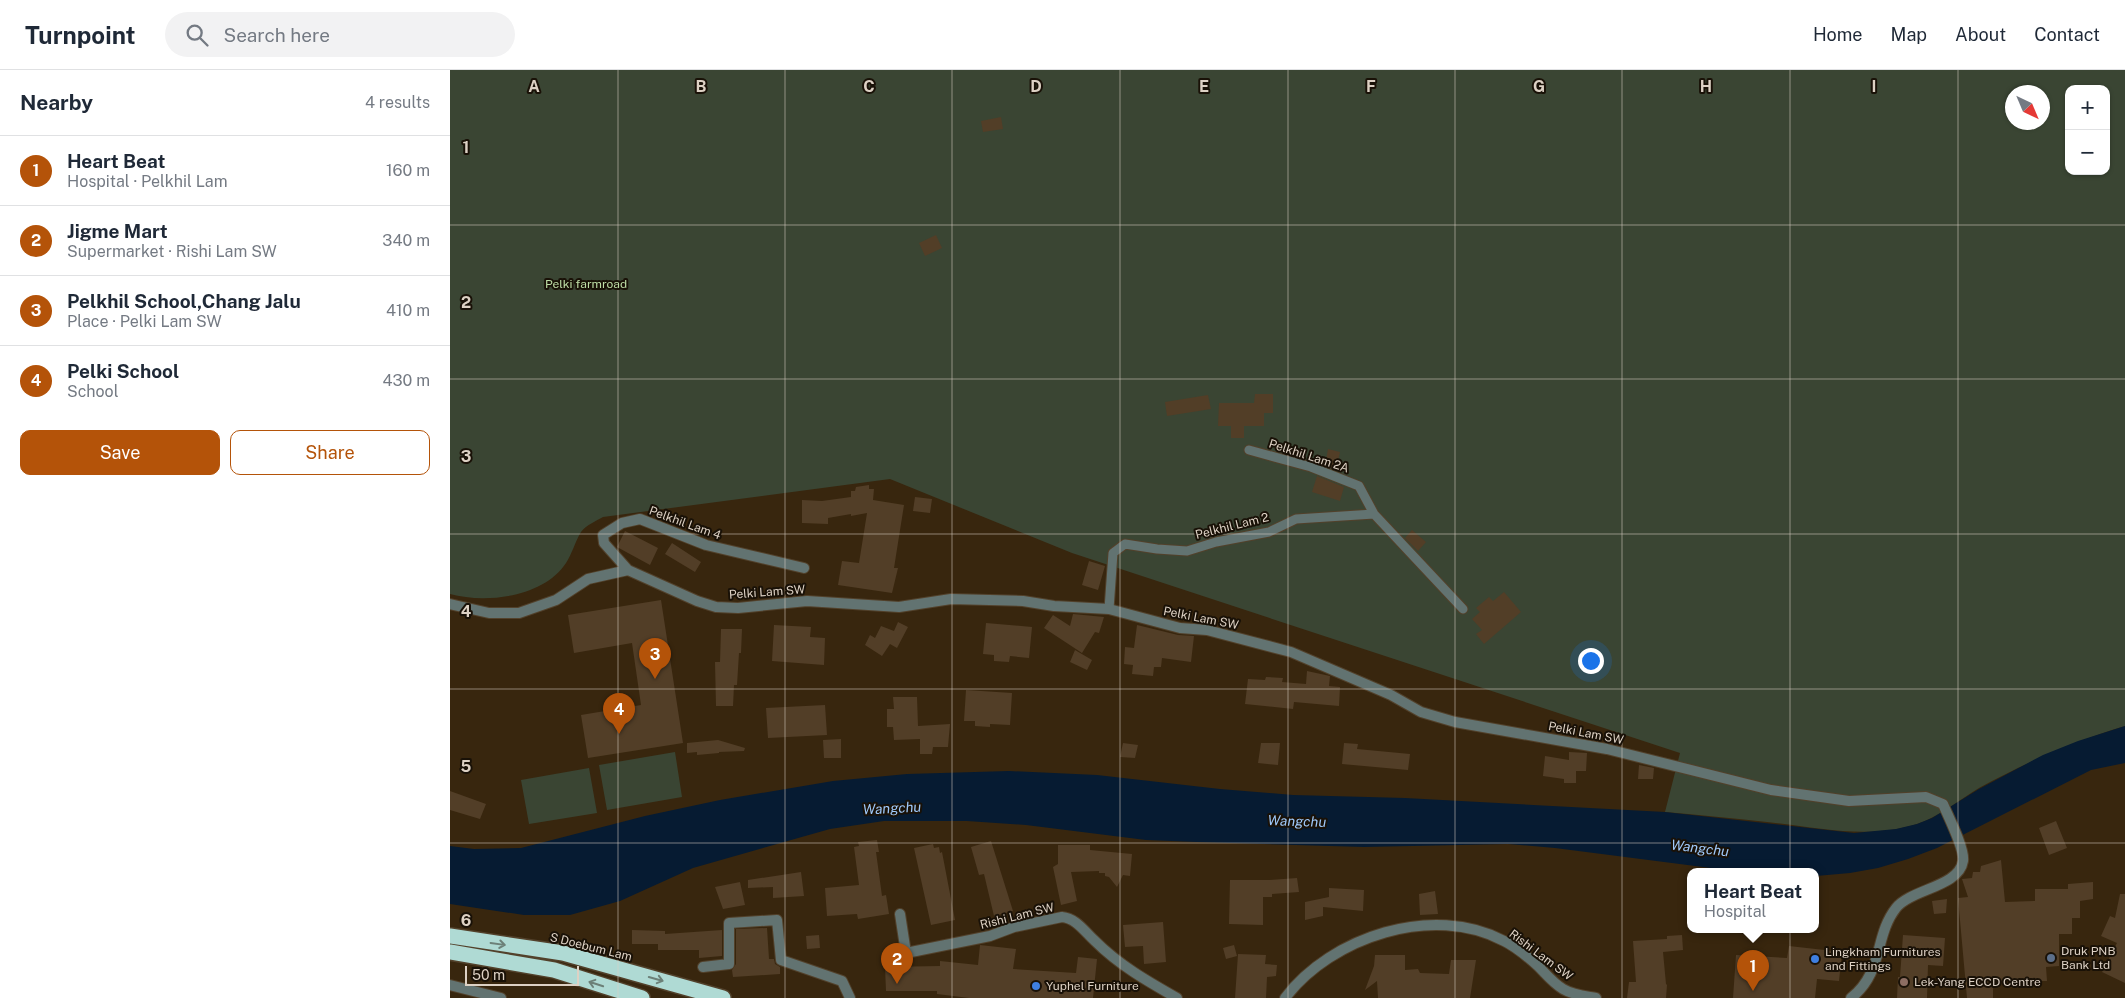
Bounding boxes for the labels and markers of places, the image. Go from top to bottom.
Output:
pin: 3 [639,638,671,679]
pin: 4 [603,693,635,734]
pin: 2 [881,943,913,984]
place label: Druk PNB Bank Ltd [2061,944,2115,972]
place label: Lingkham Furnitures and Fittings [1825,945,1941,973]
pin: 1 [1737,950,1769,991]
marker: Druk PNB Bank Ltd [2045,952,2057,964]
marker: Lingkham Furnitures and Fittings [1809,953,1821,965]
place label: Lek-Yang ECCD Centre [1914,975,2041,989]
marker: Lek-Yang ECCD Centre [1898,976,1910,988]
place label: Yuphel Furniture [1046,979,1139,993]
marker: Yuphel Furniture [1030,980,1042,992]

